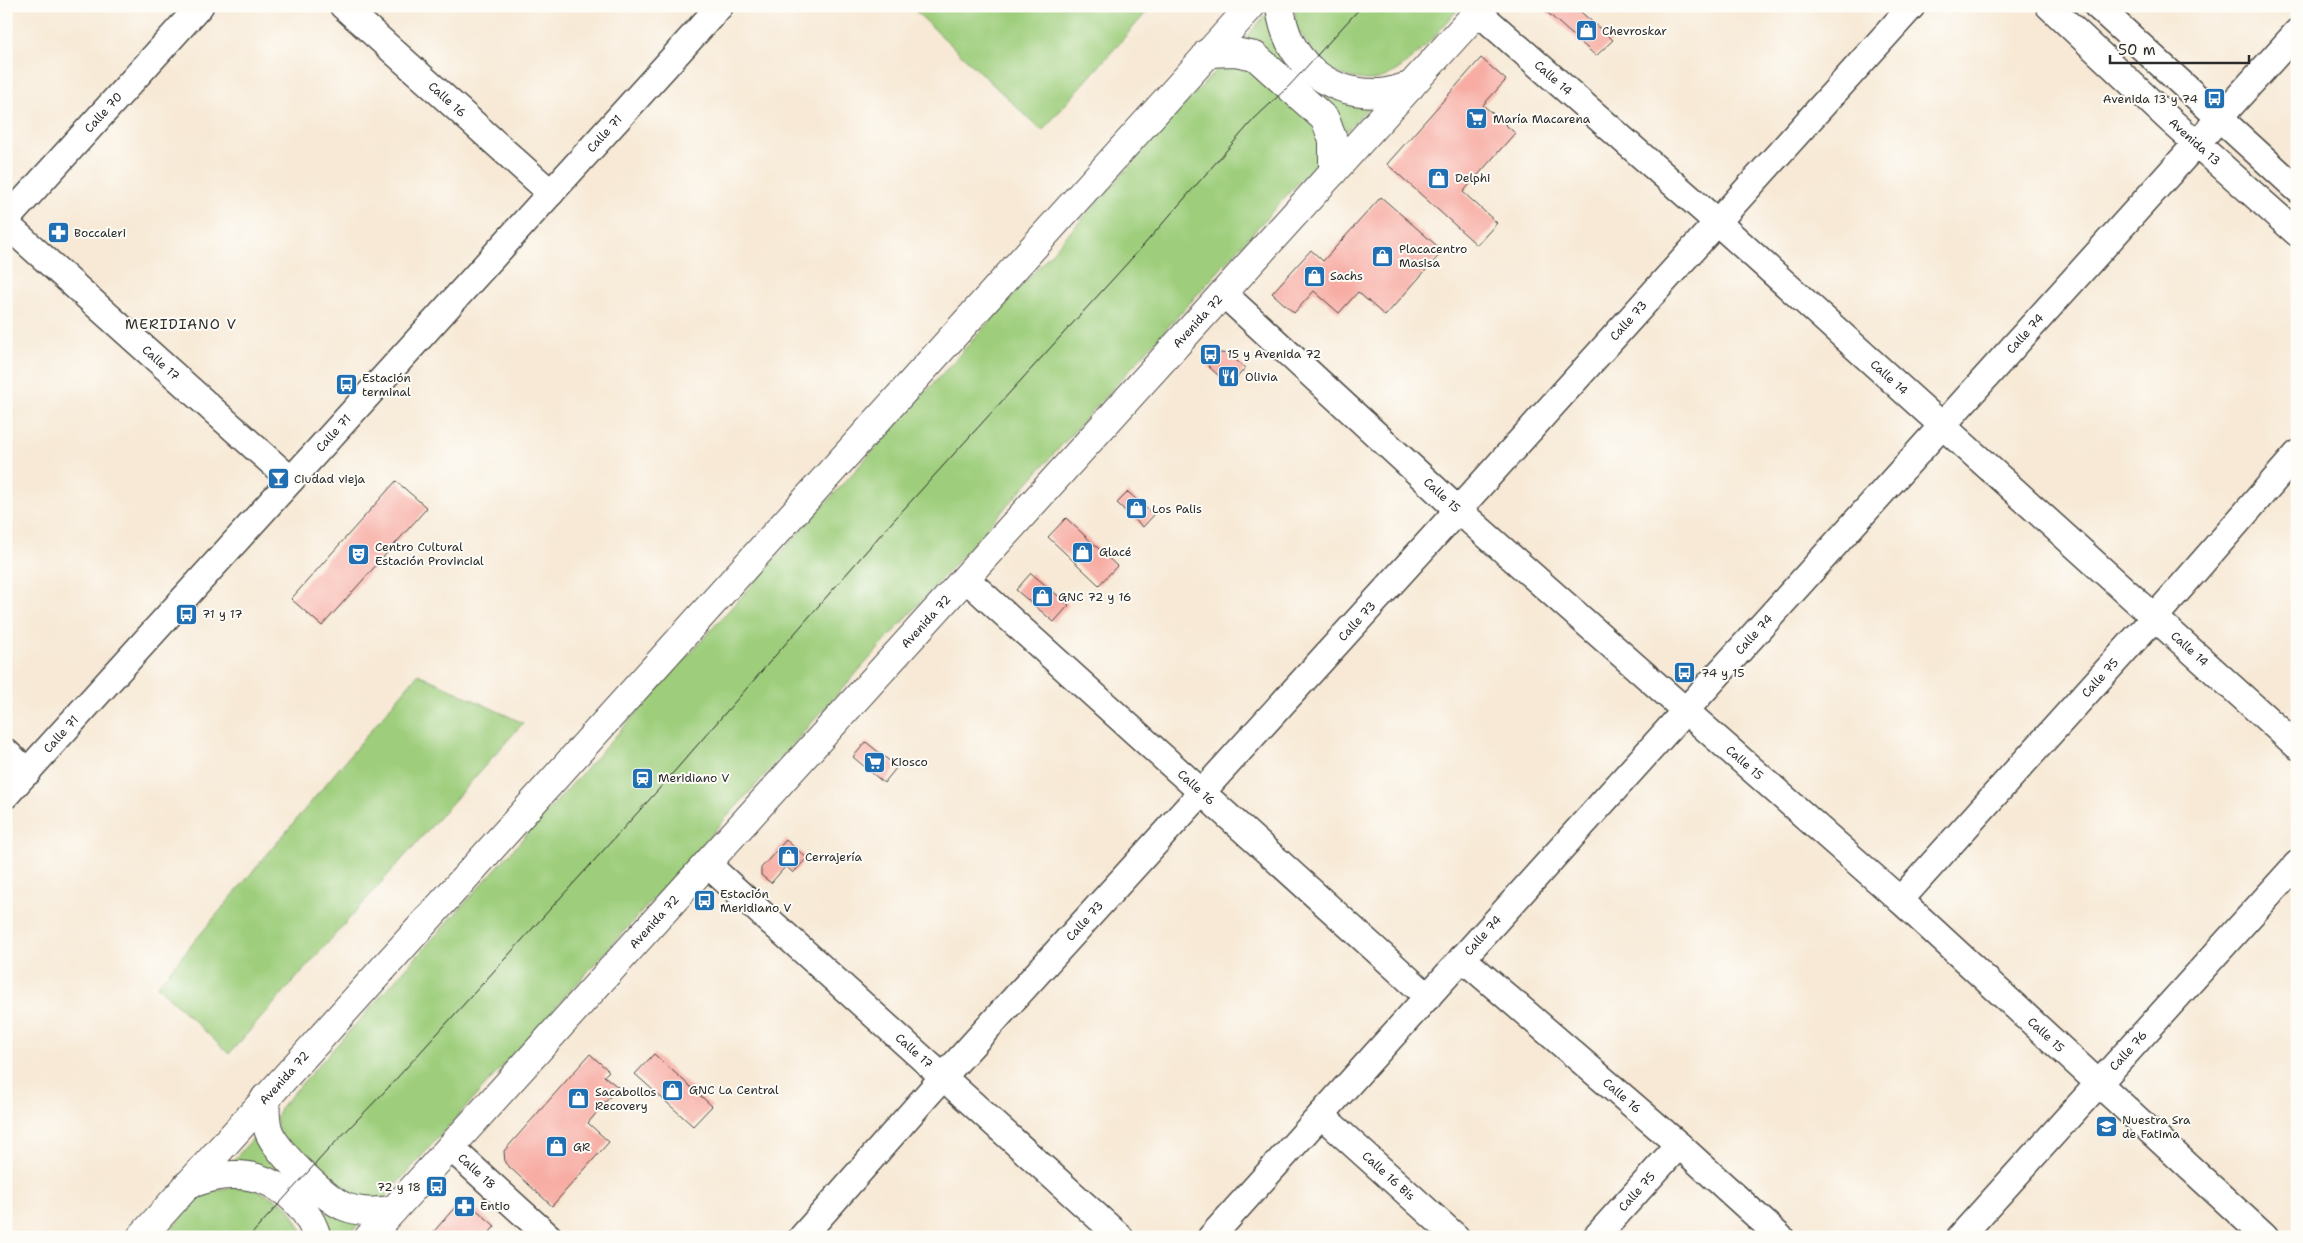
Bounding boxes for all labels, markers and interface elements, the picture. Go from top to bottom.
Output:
shop icon: Chevroskar [1574,19,1598,43]
place label: Chevroskar [1602,23,1667,39]
scale bar [2110,32,2249,64]
text: 50 m [2118,40,2156,60]
street label: Calle 14 [1531,57,1576,99]
street label: Calle 16 [425,78,469,121]
bus stop icon: Avenida 13 y 74 [2202,87,2226,111]
street label: Calle 70 [81,89,126,136]
place label: Avenida 13 y 74 [2103,91,2198,107]
supermarket icon: María Macarena [1465,107,1489,131]
street label: Calle 71 [583,111,626,156]
place label: María Macarena [1493,111,1591,127]
street label: Avenida 13 [2165,115,2224,169]
shop icon: Delphi [1427,166,1451,190]
place label: Delphi [1455,170,1491,186]
pharmacy icon: Boccaleri [46,221,70,245]
place label: Boccaleri [74,225,126,241]
place label: Placacentro Masisa [1399,241,1467,271]
shop icon: Placacentro Masisa [1371,244,1395,268]
shop icon: Sachs [1302,264,1326,288]
place label: Sachs [1330,268,1363,284]
street label: Avenida 72 [1169,291,1226,351]
street label: Calle 73 [1606,297,1651,344]
street label: Calle 74 [2003,310,2047,357]
district label: MERIDIANO V [125,315,237,333]
street label: Calle 17 [138,342,183,384]
bus stop icon: 15 y Avenida 72 [1199,342,1223,366]
place label: 15 y Avenida 72 [1227,346,1321,362]
street label: Calle 14 [1867,356,1911,399]
restaurant icon: Olivia [1217,365,1241,389]
place label: Olivia [1245,369,1278,385]
place label: Estación terminal [362,370,411,400]
bus stop icon: Estación terminal [334,373,358,397]
street label: Calle 71 [312,411,355,455]
bar icon: Ciudad vieja [266,467,290,491]
place label: Ciudad vieja [294,471,366,487]
street label: Calle 15 [1420,474,1464,516]
shop icon: Los Palis [1124,497,1148,521]
place label: Los Palis [1152,501,1202,517]
place label: Centro Cultural Estación Provincial [375,539,484,569]
shop icon: Glacé [1071,540,1095,564]
theatre icon: Centro Cultural Estación Provincial [347,542,371,566]
place label: Glacé [1099,544,1132,560]
shop icon: GNC 72 y 16 [1030,585,1054,609]
place label: GNC 72 y 16 [1058,589,1132,605]
street label: Avenida 72 [898,591,954,652]
street label: Calle 73 [1335,598,1379,645]
bus stop icon: 71 y 17 [174,602,198,626]
place label: 71 y 17 [202,606,243,622]
street label: Calle 74 [1732,611,1776,658]
street label: Calle 14 [2167,628,2212,670]
street label: Calle 75 [2078,655,2122,701]
bus stop icon: 74 y 15 [1673,661,1697,685]
place label: 74 y 15 [1701,665,1745,681]
street label: Calle 71 [40,712,82,756]
street label: Calle 15 [1722,742,1767,784]
supermarket icon: Kiosco [863,750,887,774]
place label: Kiosco [891,754,928,770]
station icon: Meridiano V [630,766,654,790]
street label: Calle 16 [1174,766,1219,809]
place label: Meridiano V [658,770,729,786]
shop icon: Cerrajería [777,845,801,869]
place label: Cerrajería [805,849,862,865]
place label: Estación Meridiano V [720,886,791,916]
bus stop icon: Estación Meridiano V [692,889,716,913]
street label: Avenida 72 [626,892,683,952]
street label: Calle 73 [1062,898,1107,944]
street label: Calle 74 [1460,912,1505,959]
street label: Calle 15 [2024,1014,2068,1056]
street label: Calle 76 [2106,1027,2151,1074]
street label: Calle 17 [892,1030,936,1072]
street label: Avenida 72 [256,1048,313,1108]
street label: Calle 16 [1599,1075,1644,1117]
shop icon: GNC La Central [661,1078,685,1102]
place label: GNC La Central [689,1082,779,1098]
place label: Sacabollos Recovery [595,1084,657,1114]
shop icon: Sacabollos Recovery [567,1087,591,1111]
place label: Nuestra Sra de Fatima [2122,1112,2191,1142]
school or university icon: Nuestra Sra de Fatima [2094,1115,2118,1139]
shop icon: GR [545,1135,569,1159]
place label: GR [573,1139,590,1155]
street label: Calle 16 Bis [1359,1148,1418,1204]
street label: Calle 18 [454,1150,499,1193]
street label: Calle 75 [1615,1169,1659,1215]
bus stop icon: 72 y 18 [425,1175,449,1199]
place label: 72 y 18 [377,1179,421,1195]
pharmacy icon: Entio [452,1194,476,1218]
place label: Entio [480,1198,510,1214]

